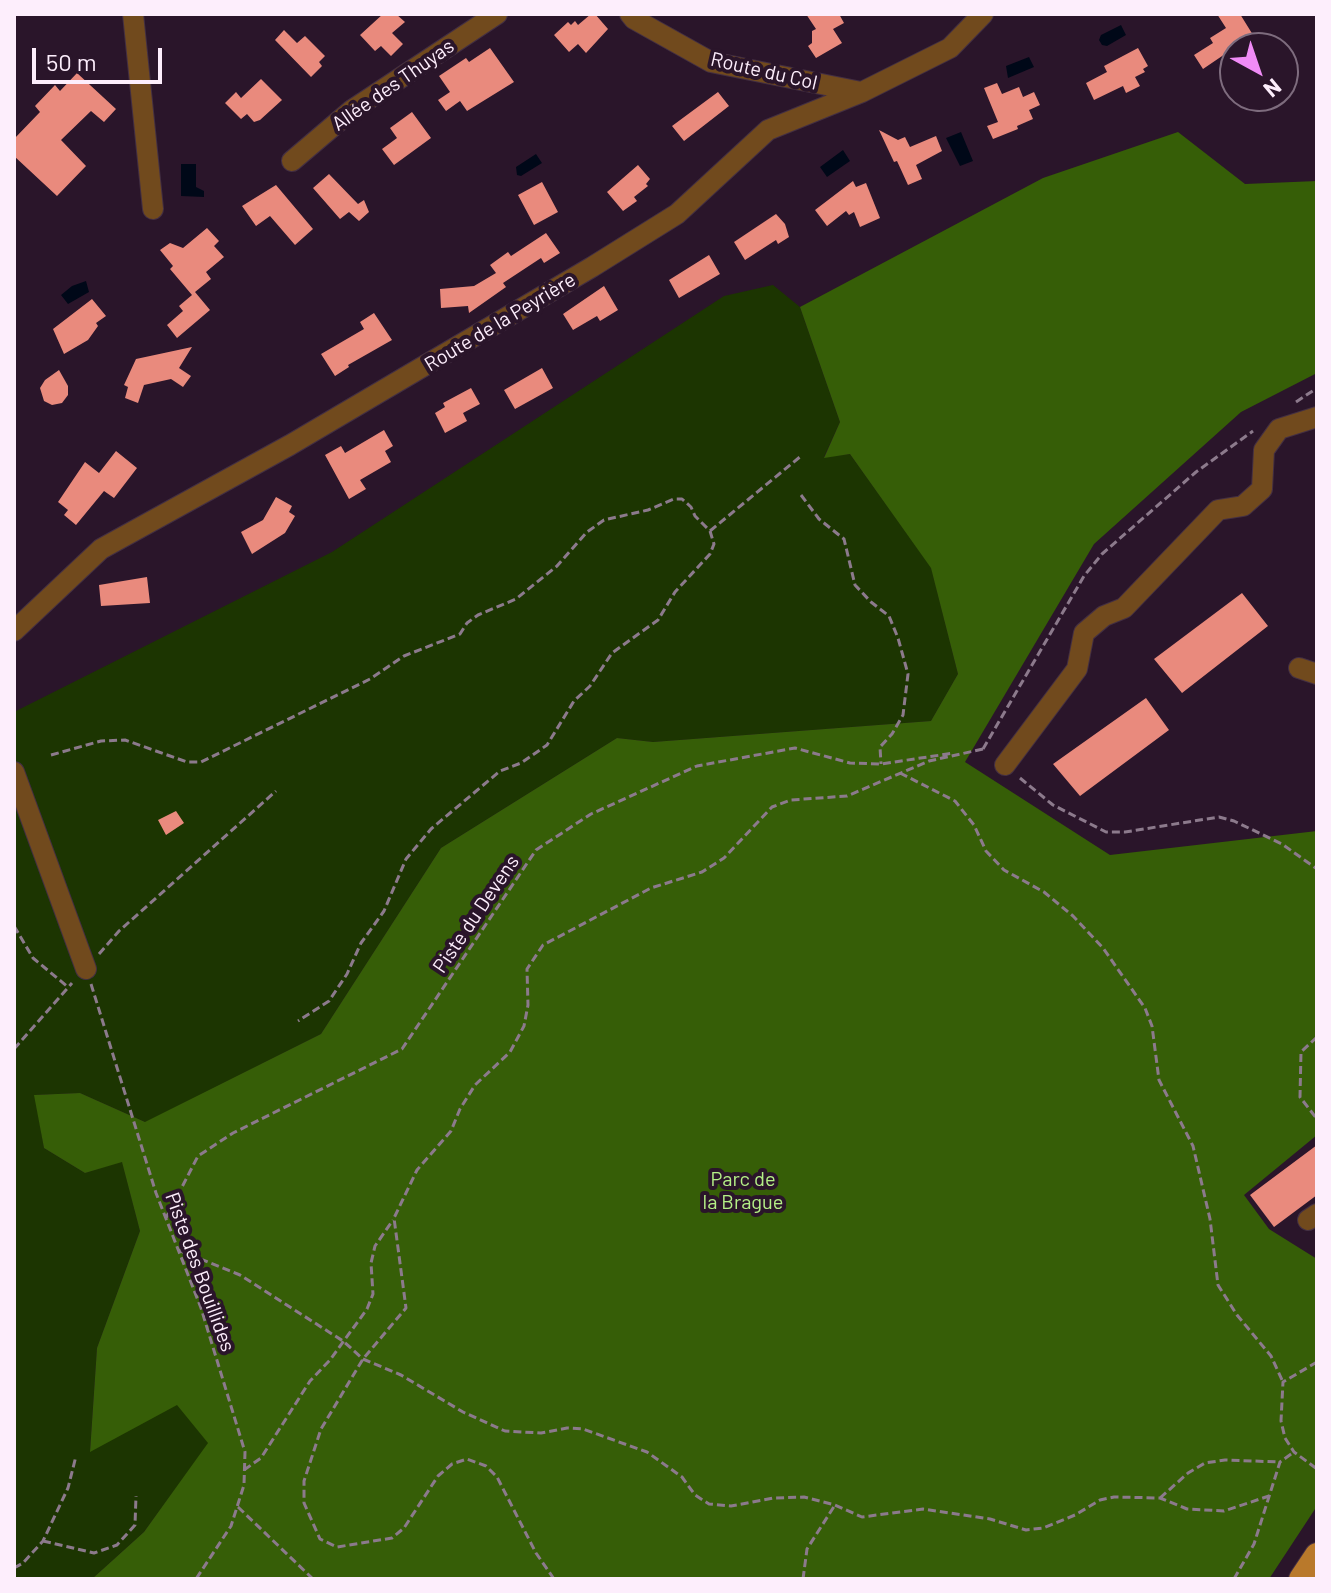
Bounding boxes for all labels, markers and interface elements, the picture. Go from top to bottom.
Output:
scale bar [36,32,166,82]
north arrow [1219,32,1299,112]
street label: Allée des Thuyas [327,34,459,136]
text: 50 m [46,47,97,76]
street label: Route du Col [708,47,820,95]
text: N [1259,74,1287,104]
street label: Route de la Peyrière [420,267,580,377]
street label: Piste du Devens [428,851,524,977]
park label: Parc de la Brague [703,1167,783,1214]
street label: Piste des Bouillides [160,1189,240,1355]

